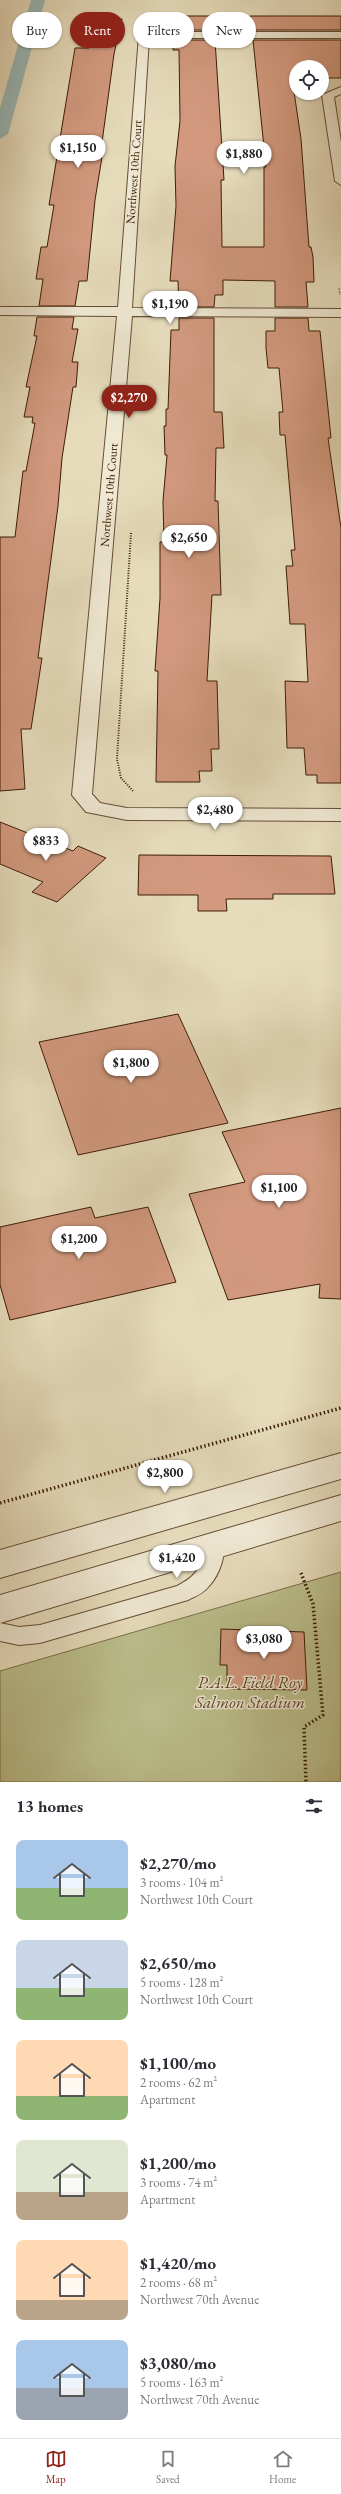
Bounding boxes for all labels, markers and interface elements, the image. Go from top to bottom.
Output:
chip: Buy [12,12,62,48]
chip: Rent [70,12,125,48]
chip: Filters [133,12,194,48]
chip: New [202,12,256,48]
map controls [289,60,329,100]
button: locate [289,60,329,100]
street label: Northwest 10th Court [122,119,146,225]
pin: $1,150 [45,135,111,169]
text: $1,150 [60,139,96,156]
pin: $1,880 [211,141,277,175]
text: $1,880 [226,145,262,162]
pin: $1,190 [137,291,203,325]
text: $1,190 [152,295,188,312]
pin: $2,270 [96,385,162,419]
text: $2,270 [111,389,147,406]
street label: Northwest 10th Court [96,442,122,548]
pin: $2,650 [156,525,222,559]
text: $2,650 [171,529,207,546]
pin: $2,480 [182,797,248,831]
text: $2,480 [197,801,233,818]
pin: $833 [22,828,70,862]
text: $833 [33,832,59,849]
pin: $1,800 [98,1050,164,1084]
text: $1,800 [113,1054,149,1071]
pin: $1,100 [246,1175,312,1209]
text: $1,100 [261,1179,297,1196]
pin: $1,200 [46,1226,112,1260]
text: $1,200 [61,1230,97,1247]
pin: $2,800 [132,1460,198,1494]
text: $2,800 [147,1464,183,1481]
pin: $1,420 [144,1545,210,1579]
text: $1,420 [159,1549,195,1566]
pin: $3,080 [231,1626,297,1660]
text: $3,080 [246,1630,282,1647]
park label: P.A.L. Field Roy Salmon Stadium [194,1671,305,1713]
text: 13 homes [16,1795,83,1817]
icon: filters [303,1795,325,1817]
text: $2,270/mo [140,1852,216,1874]
icon: home [48,1856,96,1904]
text: 3 rooms · 104 m² [140,1874,224,1891]
text: Northwest 10th Court [140,1891,253,1908]
text: $2,650/mo [140,1952,216,1974]
icon: home [48,1956,96,2004]
text: 5 rooms · 128 m² [140,1974,224,1991]
text: Northwest 10th Court [140,1991,253,2008]
text: $1,100/mo [140,2052,216,2074]
icon: home [48,2056,96,2104]
text: 2 rooms · 62 m² [140,2074,217,2091]
text: Apartment [140,2091,195,2108]
text: $1,200/mo [140,2152,216,2174]
icon: home [48,2156,96,2204]
text: 3 rooms · 74 m² [140,2174,217,2191]
text: Apartment [140,2191,195,2208]
text: $1,420/mo [140,2252,216,2274]
icon: home [48,2256,96,2304]
text: 2 rooms · 68 m² [140,2274,217,2291]
text: Northwest 70th Avenue [140,2291,259,2308]
text: $3,080/mo [140,2352,216,2374]
icon: home [48,2356,96,2404]
text: 5 rooms · 163 m² [140,2374,224,2391]
text: Northwest 70th Avenue [140,2391,259,2408]
tab: Map [45,2448,67,2486]
tab: Saved [156,2448,180,2486]
tab: Home [269,2448,296,2486]

